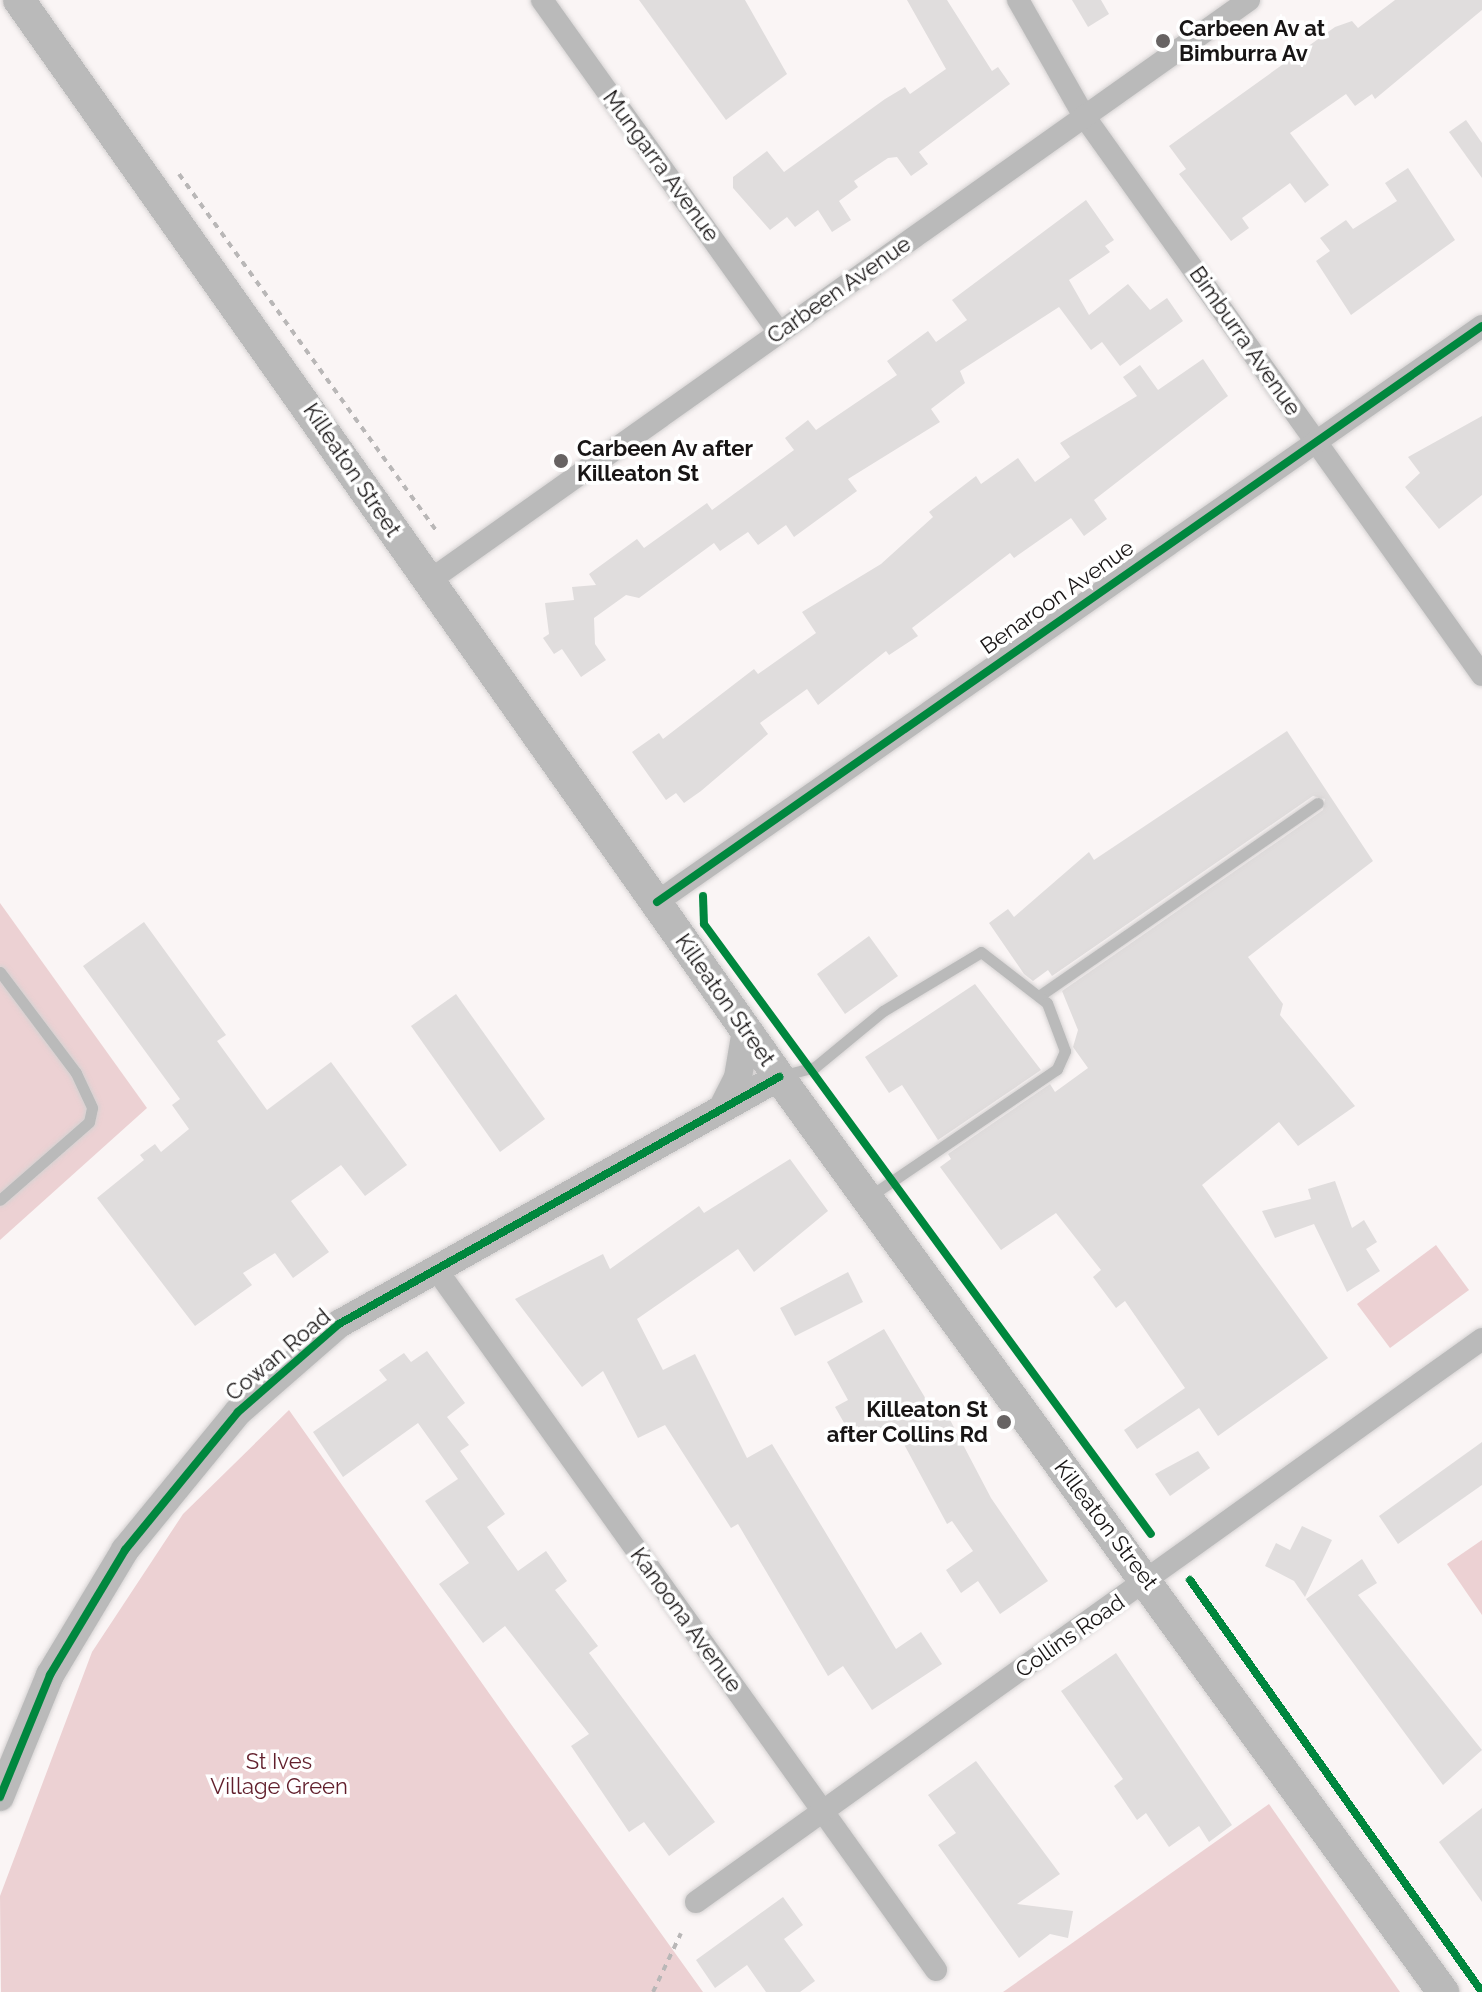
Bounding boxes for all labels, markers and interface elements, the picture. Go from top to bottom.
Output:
place label: Carbeen Av at Bimburra Av [1179,15,1327,66]
marker: Carbeen Av at Bimburra Av [1154,32,1172,50]
street label: Mungarra Avenue [597,85,725,247]
street label: Carbeen Avenue [762,230,916,350]
street label: Bimburra Avenue [1184,261,1306,421]
street label: Killeaton Street [298,398,406,542]
place label: Carbeen Av after Killeaton St [577,435,754,486]
marker: Carbeen Av after Killeaton St [552,452,570,470]
street label: Benaroon Avenue [975,534,1139,660]
street label: Killeaton Street [670,929,780,1071]
street label: Cowan Road [220,1304,336,1406]
place label: Killeaton St after Collins Rd [826,1396,988,1448]
marker: Killeaton St after Collins Rd [995,1413,1013,1431]
street label: Killeaton Street [1049,1455,1163,1595]
street label: Kanoona Avenue [625,1542,747,1698]
street label: Collins Road [1011,1589,1129,1683]
park label: St Ives Village Green [210,1748,348,1800]

